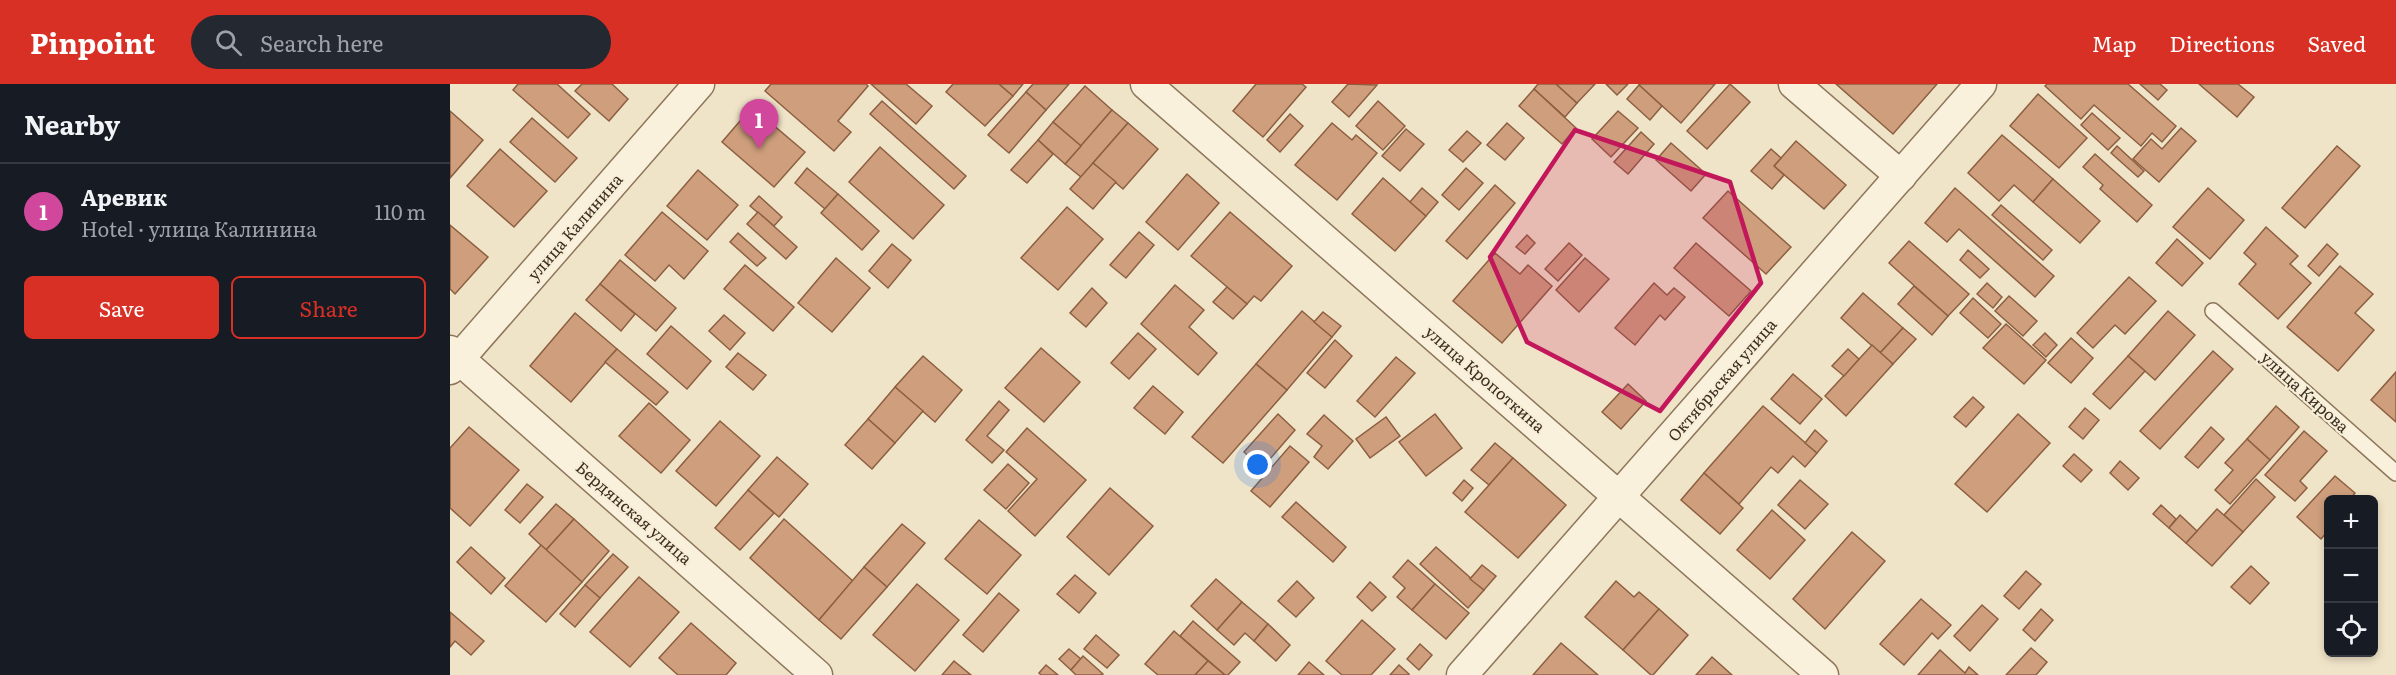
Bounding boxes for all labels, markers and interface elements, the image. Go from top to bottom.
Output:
search box [191,15,611,69]
text: Pinpoint [30,21,155,63]
icon: search [212,26,245,59]
text: Search here [260,26,383,59]
text: Map [2092,27,2137,58]
text: Directions [2170,27,2275,58]
text: Saved [2308,27,2366,58]
pin: 1 [740,100,778,149]
text: Nearby [24,104,120,143]
street label: улица Калинина [521,167,628,285]
text: Аревик [81,180,167,213]
text: 1 [39,196,48,226]
text: 110 m [375,196,426,226]
text: Hotel · улица Калинина [81,213,317,243]
button: Save [24,276,219,339]
button: Share [231,276,426,339]
street label: Октябрьская улица [1661,312,1782,446]
street label: улица Кропоткина [1420,319,1551,438]
street label: улица Кирова [2256,345,2355,438]
your location [1243,450,1272,479]
street label: Бердянская улица [571,455,698,570]
map controls [2324,495,2378,657]
button: + [2324,495,2378,549]
button: − [2324,549,2378,603]
button: locate [2324,603,2378,657]

